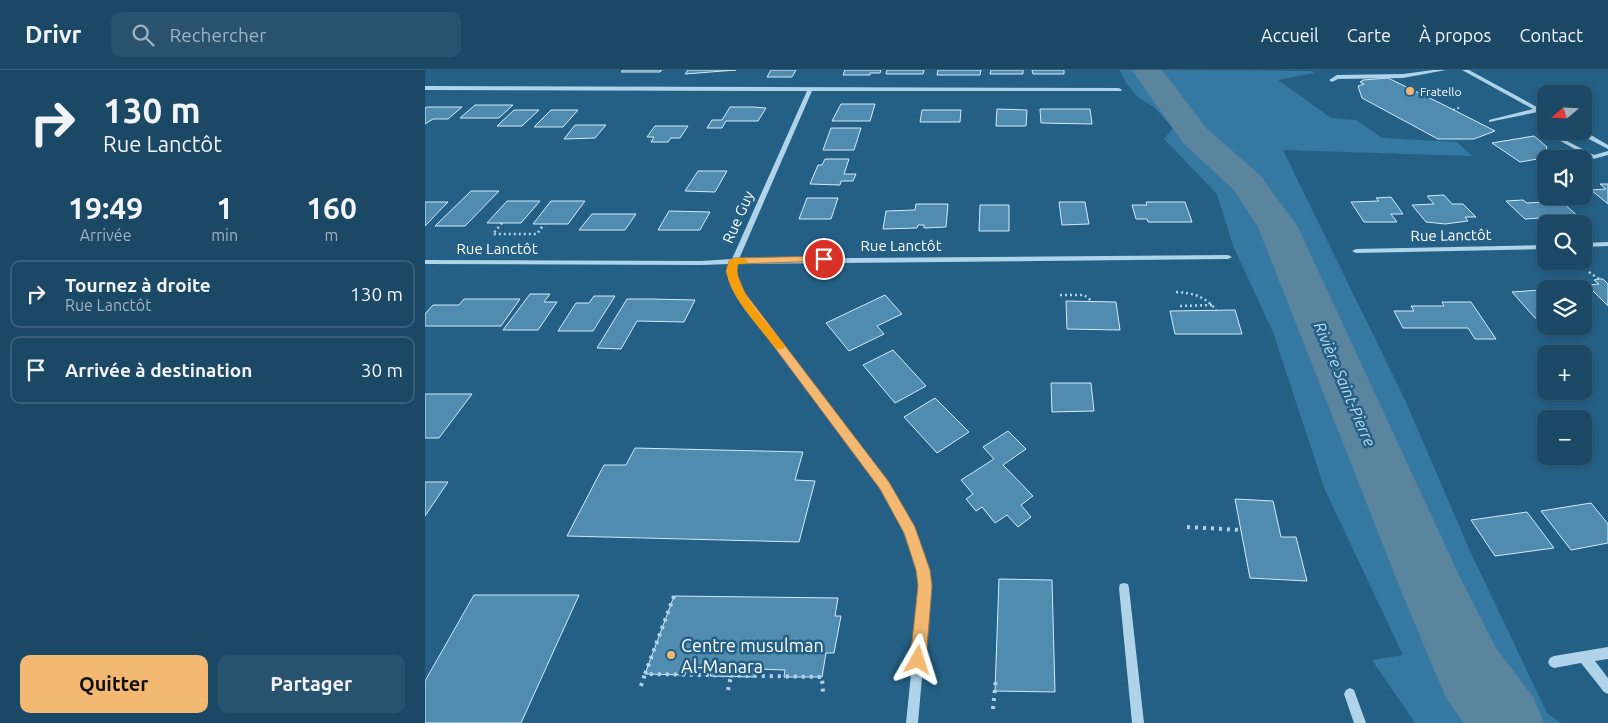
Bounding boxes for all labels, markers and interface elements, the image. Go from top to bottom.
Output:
search box [111,12,461,57]
text: Drivr [25,21,81,48]
icon: search [129,21,157,49]
text: Rechercher [169,24,266,46]
text: Accueil [1261,25,1319,45]
text: Carte [1347,25,1391,45]
text: À propos [1419,25,1491,45]
text: Contact [1519,25,1583,45]
marker: Fratello [1404,85,1416,97]
place label: Fratello [1420,85,1461,98]
north arrow [1537,85,1593,140]
map controls [1537,85,1592,465]
icon: right [20,90,85,155]
text: 130 m [103,90,201,130]
text: Rue Lanctôt [103,131,222,156]
button: sound [1537,150,1592,205]
street label: Rue Guy [719,188,757,246]
text: 19:49 [68,191,143,225]
text: 1 [216,191,233,225]
text: 160 [306,191,357,225]
button: search [1537,215,1592,270]
text: Arrivée [80,226,132,244]
text: min [211,226,238,244]
text: m [325,226,338,244]
street label: Rue Lanctôt [1410,226,1492,244]
street label: Rue Lanctôt [860,237,942,254]
pin [803,238,845,280]
street label: Rue Lanctôt [456,240,538,257]
icon: arrive [810,245,838,273]
text: Tournez à droite [65,274,211,296]
icon: right [22,280,50,308]
button: layers [1537,280,1592,335]
text: 130 m [350,283,403,305]
text: Rue Lanctôt [65,296,151,314]
water label: Rivière Saint-Pierre [1311,319,1379,449]
button: + [1537,345,1592,400]
icon: arrive [22,356,50,384]
text: Arrivée à destination [65,359,252,381]
text: 30 m [361,359,403,381]
button: − [1537,410,1592,465]
position arrow [891,633,943,685]
place label: Centre musulman Al-Manara [681,635,824,676]
marker: Centre musulman Al-Manara [665,649,677,661]
button: Quitter [20,655,208,713]
button: Partager [218,655,405,713]

